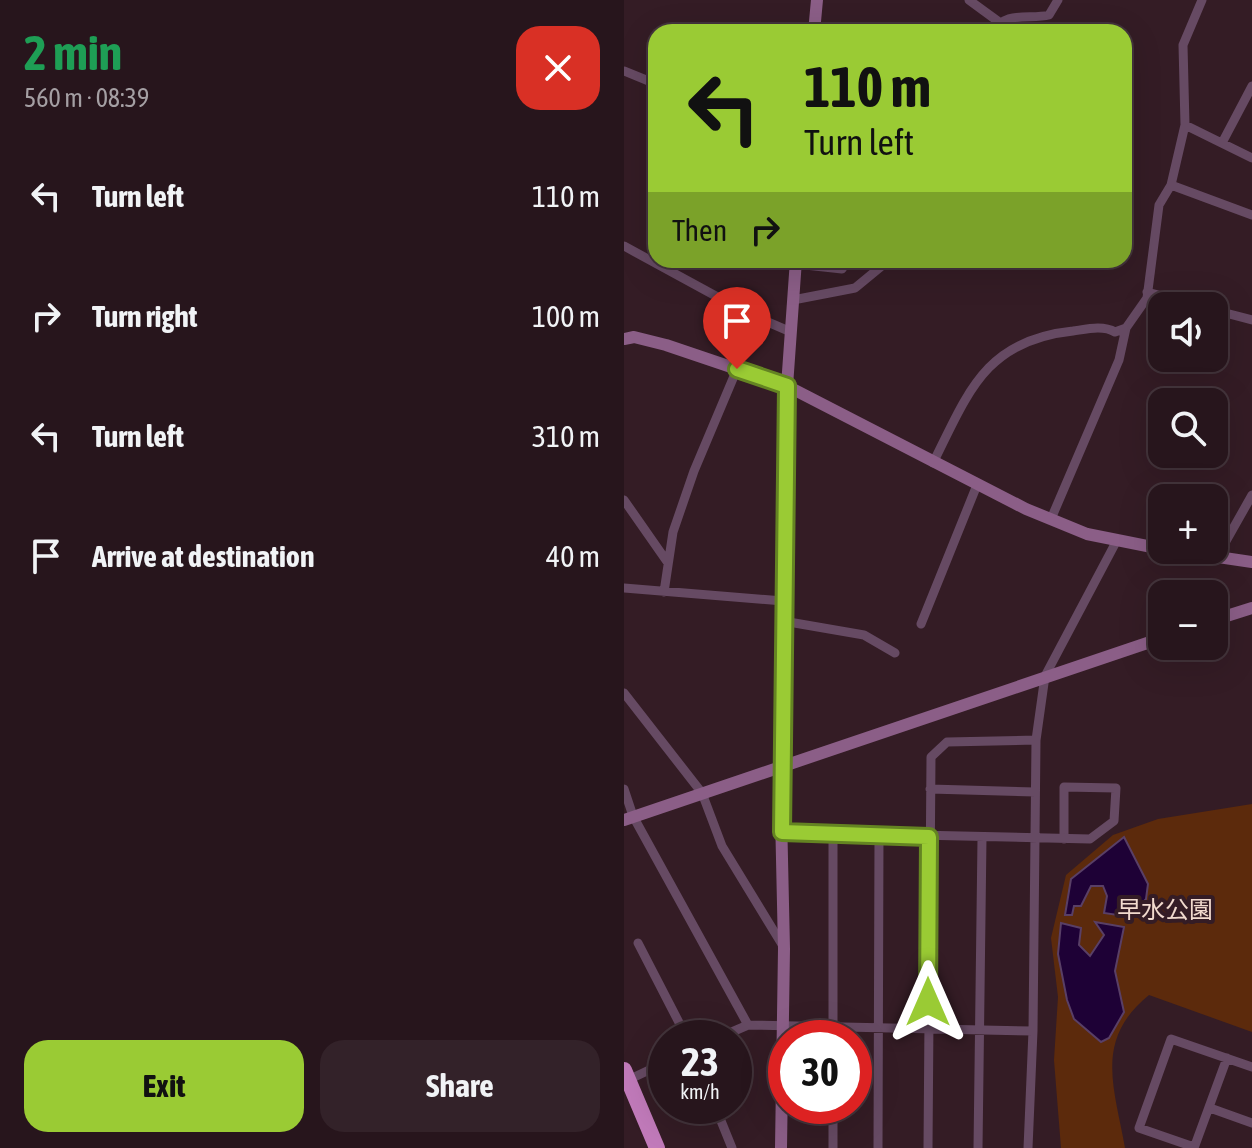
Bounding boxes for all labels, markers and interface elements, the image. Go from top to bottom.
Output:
text: 2 min [24,25,122,80]
button: close [516,26,600,110]
text: 110 m [804,55,931,119]
icon: left [672,56,776,160]
text: 560 m · 08:39 [24,83,149,113]
text: Turn left [804,121,914,163]
icon: left [24,174,68,218]
text: Turn left [92,179,184,213]
text: 110 m [532,179,600,213]
icon: right [743,208,787,252]
text: Then [672,213,727,247]
pin [703,287,771,369]
map controls [1148,292,1228,660]
button: sound [1148,292,1228,372]
icon: right [24,294,68,338]
text: Turn right [92,299,198,333]
text: 100 m [532,299,600,333]
icon: arrive [715,299,759,343]
button: search [1148,388,1228,468]
icon: left [24,414,68,458]
text: Turn left [92,419,184,453]
text: 310 m [532,419,600,453]
button: + [1148,484,1228,564]
icon: arrive [24,534,68,578]
text: Arrive at destination [92,539,314,573]
text: 40 m [546,539,600,573]
button: − [1148,580,1228,660]
park label: 早水公園 [1117,896,1213,923]
position arrow [886,960,970,1044]
speed limit sign: 30 [768,1020,872,1124]
text: 23 [681,1039,719,1084]
button: Exit [24,1040,304,1132]
button: Share [320,1040,600,1132]
text: km/h [680,1080,720,1103]

